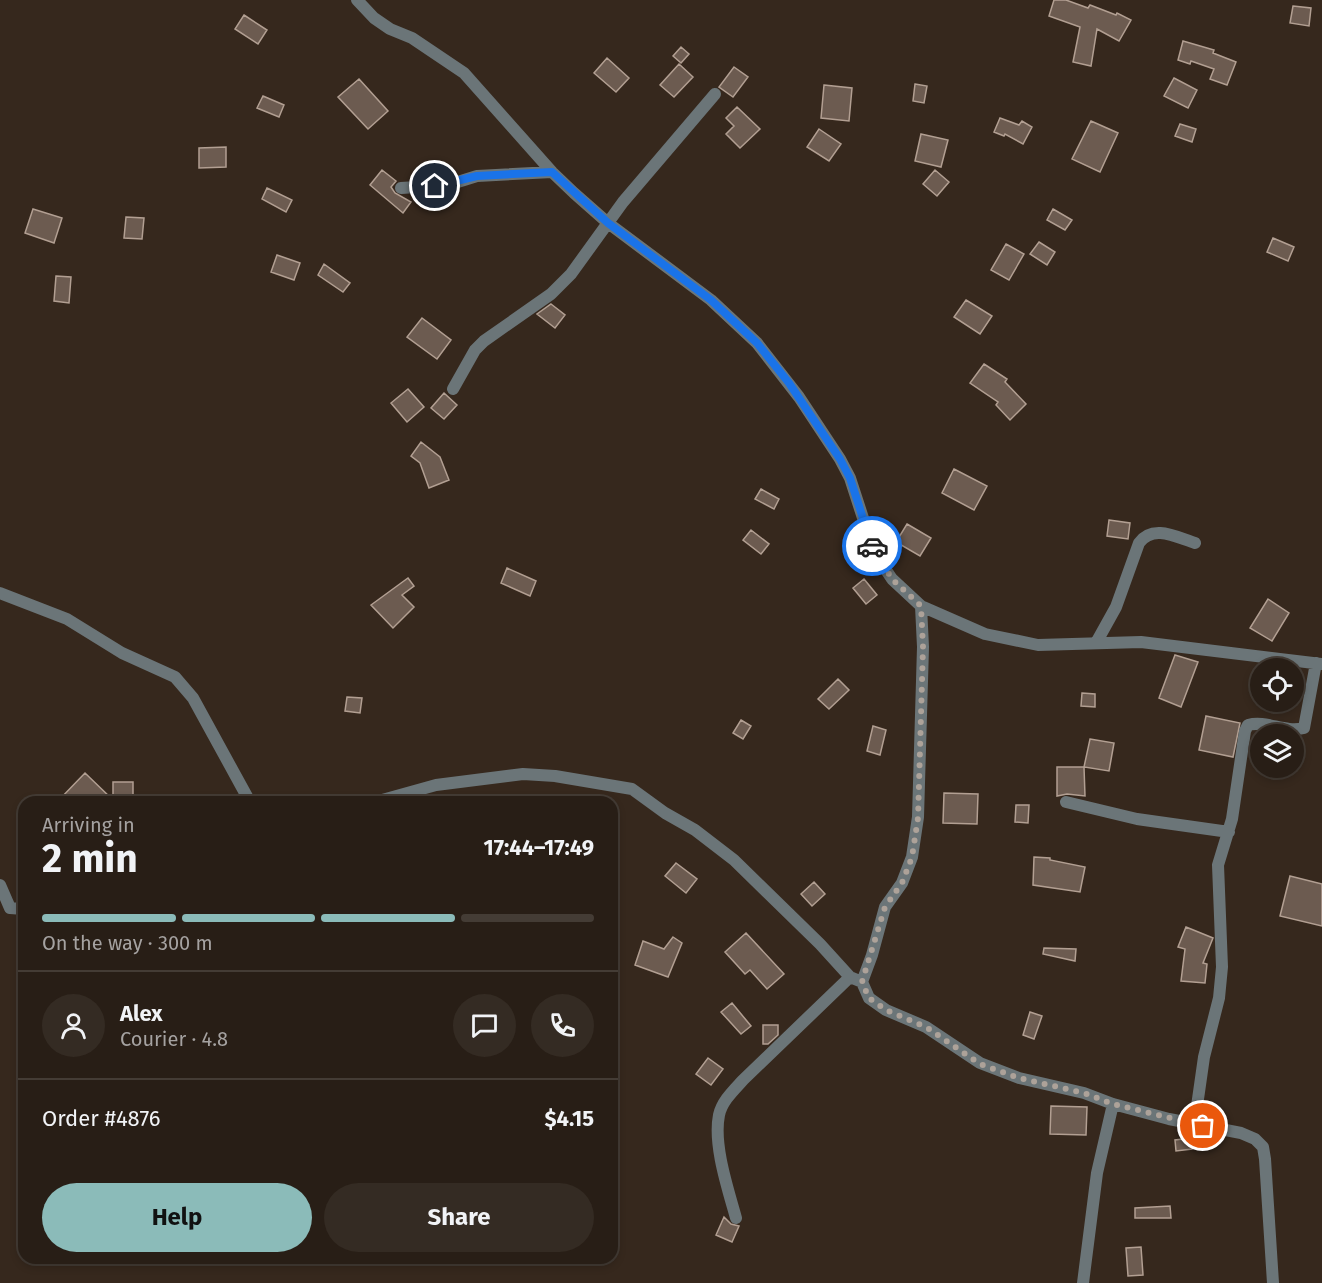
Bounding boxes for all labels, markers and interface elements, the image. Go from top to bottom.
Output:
pin [409,160,460,211]
icon: home [418,169,451,202]
courier [842,516,902,576]
icon: car [856,530,889,563]
map controls [1250,658,1304,778]
button: locate [1250,658,1304,712]
button: layers [1250,724,1304,778]
text: Arriving in [42,813,135,837]
text: 17:44–17:49 [484,834,594,861]
text: 2 min [42,836,138,882]
text: On the way · 300 m [42,931,213,955]
button: person [42,994,105,1057]
button: chat [453,994,516,1057]
button: phone [531,994,594,1057]
text: Alex [120,1000,163,1027]
text: Courier · 4.8 [120,1027,228,1051]
pin [1177,1100,1228,1151]
text: Order #4876 [42,1105,160,1132]
text: $4.15 [544,1105,594,1132]
icon: bag [1186,1109,1219,1142]
button: Help [42,1183,312,1252]
button: Share [324,1183,594,1252]

